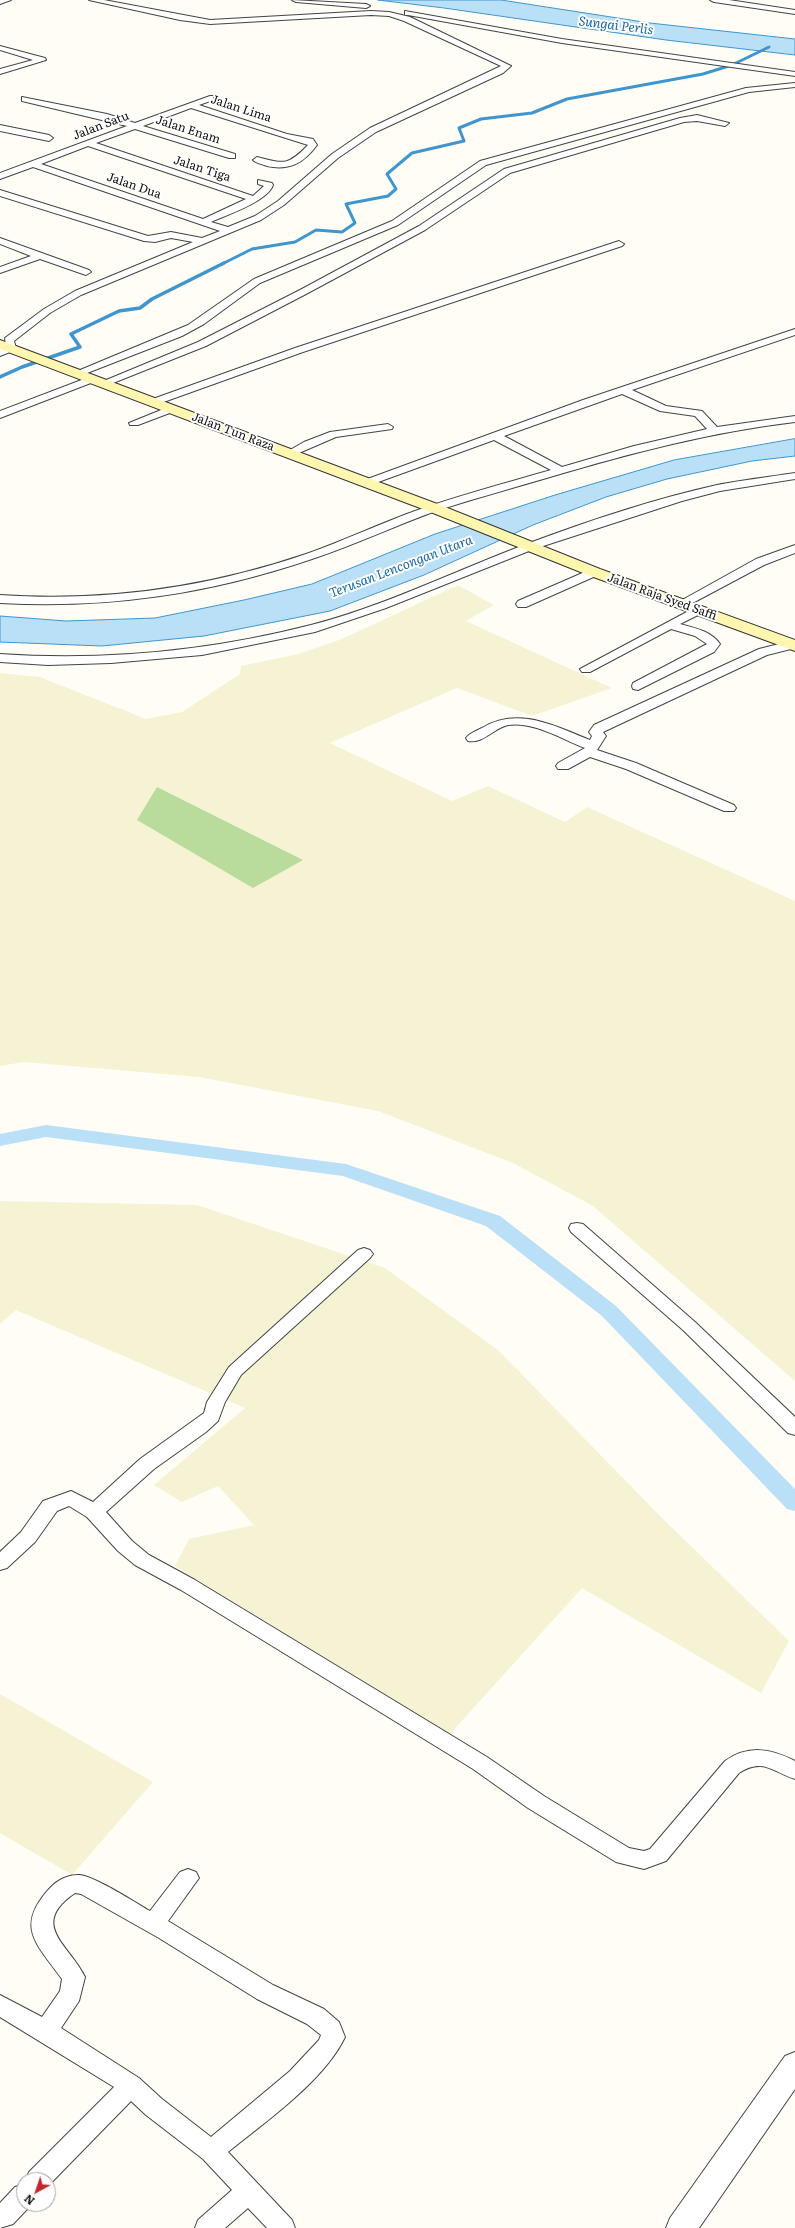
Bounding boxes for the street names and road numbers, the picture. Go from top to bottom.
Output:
street label: Jalan Lima [209,92,273,126]
street label: Jalan Satu [71,109,131,143]
street label: Jalan Enam [154,113,222,147]
street label: Jalan Tiga [172,153,232,185]
street label: Jalan Dua [105,170,163,202]
street label: Jalan Tun Raza [190,410,276,454]
street label: Jalan Raja Syed Saffi [605,570,719,624]

